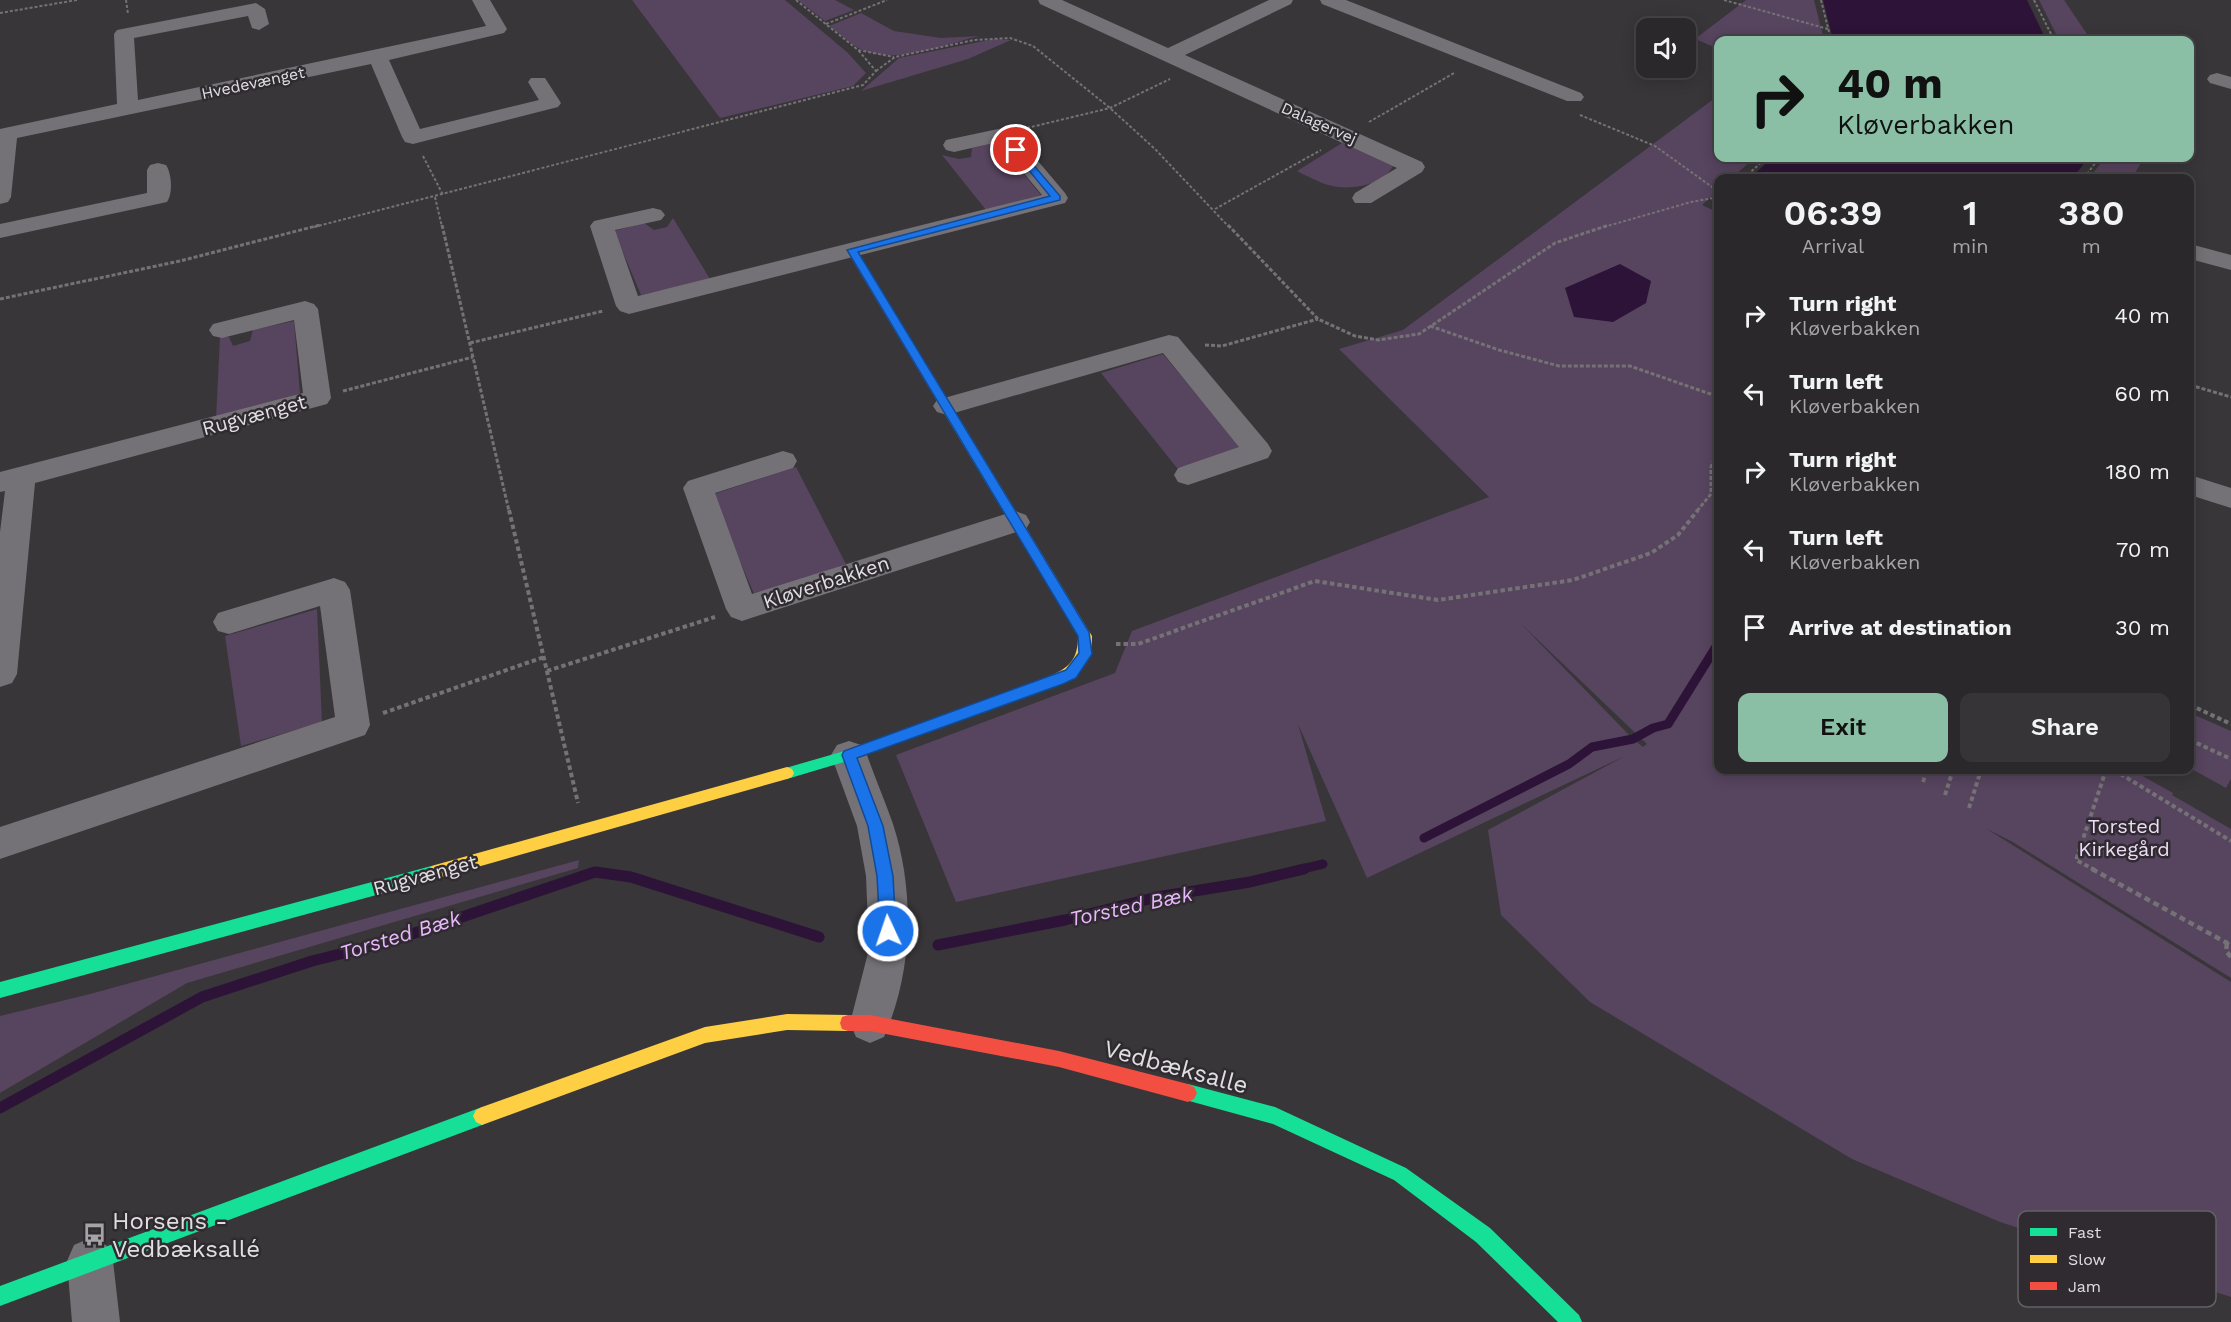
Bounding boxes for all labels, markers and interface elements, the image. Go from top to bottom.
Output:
map controls [1636,18,1696,78]
button: sound [1636,18,1696,78]
text: 40 m [1837,59,1943,108]
icon: right [1738,60,1816,138]
street label: Hvedevænget [200,63,307,103]
street label: Dalagervej [1278,98,1360,148]
text: Kløverbakken [1837,109,2014,141]
pin [990,124,1041,175]
icon: arrive [999,133,1032,166]
text: 06:39 [1783,192,1883,234]
text: 1 [1963,192,1978,234]
text: 380 [2058,192,2125,234]
text: Arrival [1802,234,1864,258]
text: min [1952,234,1989,258]
text: m [2082,234,2101,258]
text: Turn right [1789,291,1896,316]
icon: right [1738,299,1771,332]
text: 40 m [2114,303,2170,328]
text: Kløverbakken [1789,316,1920,340]
text: Turn left [1789,369,1883,394]
icon: left [1738,377,1771,410]
text: 60 m [2114,381,2170,406]
street label: Rugvænget [199,389,309,440]
text: Kløverbakken [1789,394,1920,418]
text: Turn right [1789,447,1896,472]
icon: right [1738,455,1771,488]
text: 180 m [2106,459,2170,484]
text: Kløverbakken [1789,472,1920,496]
text: Turn left [1789,525,1883,550]
icon: left [1738,533,1771,566]
text: 70 m [2116,537,2170,562]
street label: Kløverbakken [760,550,892,614]
text: Kløverbakken [1789,550,1920,574]
icon: arrive [1738,611,1771,644]
text: Arrive at destination [1789,615,2012,640]
text: 30 m [2115,615,2170,640]
button: Exit [1738,693,1948,762]
button: Share [1960,693,2170,762]
park label: Torsted Kirkegård [2078,814,2170,861]
street label: Rugvænget [370,849,480,900]
water label: Torsted Bæk [1067,881,1195,931]
position arrow [856,899,920,963]
water label: Torsted Bæk [336,905,464,965]
street label: Vedbæksalle [1101,1034,1251,1100]
place label: Horsens - Vedbæksallé [112,1207,260,1263]
legend [2018,1211,2216,1307]
bus stop icon: Horsens - Vedbæksallé [81,1222,107,1248]
text: Fast [2068,1223,2101,1242]
text: Slow [2068,1250,2106,1269]
text: Jam [2068,1277,2101,1296]

